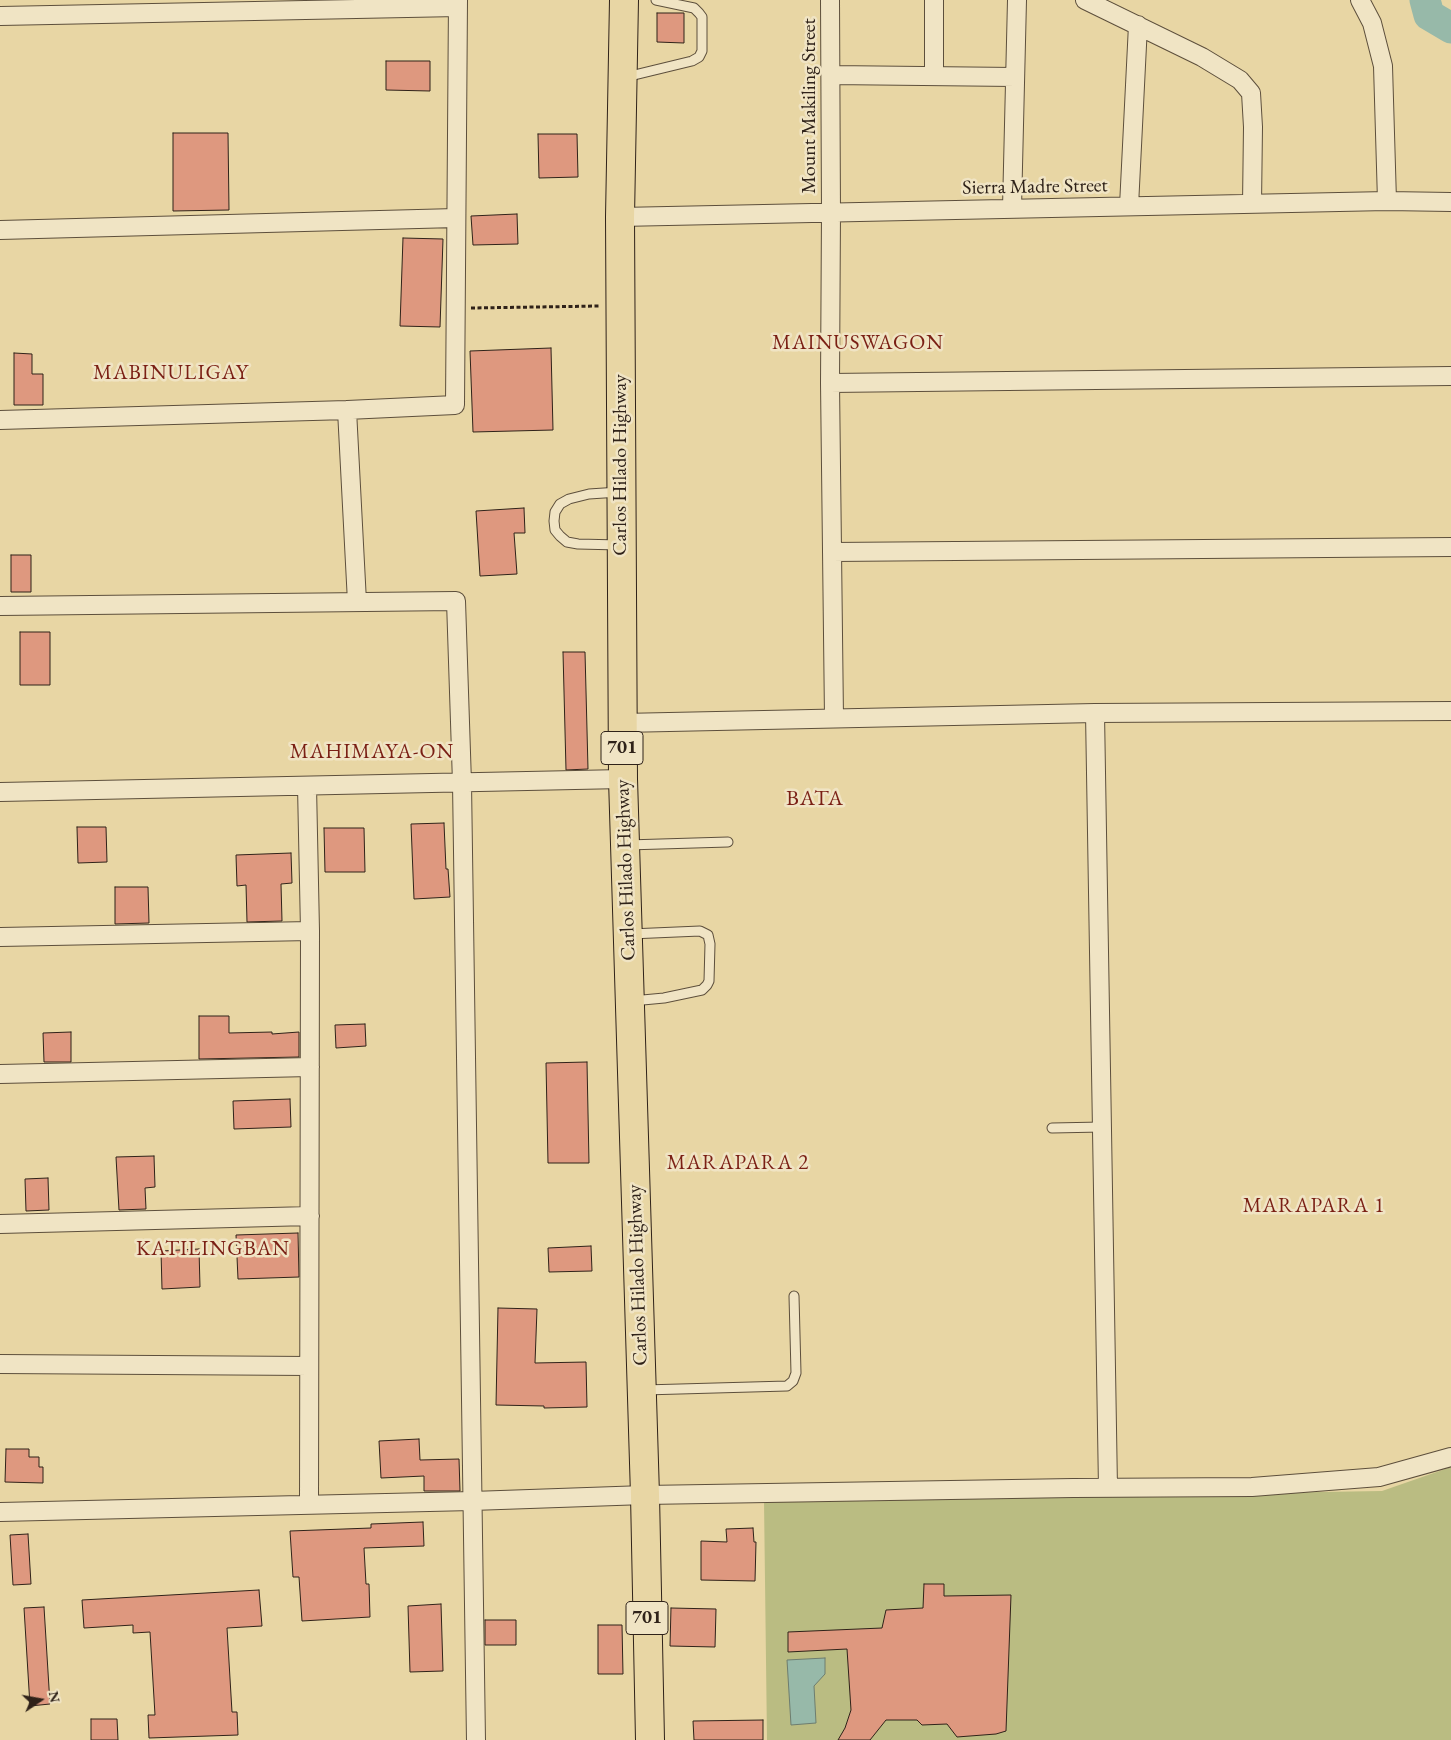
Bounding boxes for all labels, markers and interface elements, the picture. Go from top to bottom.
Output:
street label: Mount Makiling Street [798,18,822,194]
street label: Sierra Madre Street [962,174,1108,200]
district label: MAINUSWAGON [771,330,945,356]
district label: MABINULIGAY [92,360,250,386]
street label: Carlos Hilado Highway [609,374,633,556]
road number: 701 [601,731,643,764]
district label: MAHIMAYA-ON [288,739,456,765]
street label: Carlos Hilado Highway [611,779,641,961]
district label: BATA [785,786,845,812]
district label: MARAPARA 2 [665,1150,811,1176]
street label: Carlos Hilado Highway [623,1184,653,1366]
district label: MARAPARA 1 [1241,1193,1387,1219]
district label: KATILINGBAN [135,1236,291,1262]
road number: 701 [626,1602,668,1635]
north arrow [15,1675,65,1725]
text: N [45,1689,65,1704]

